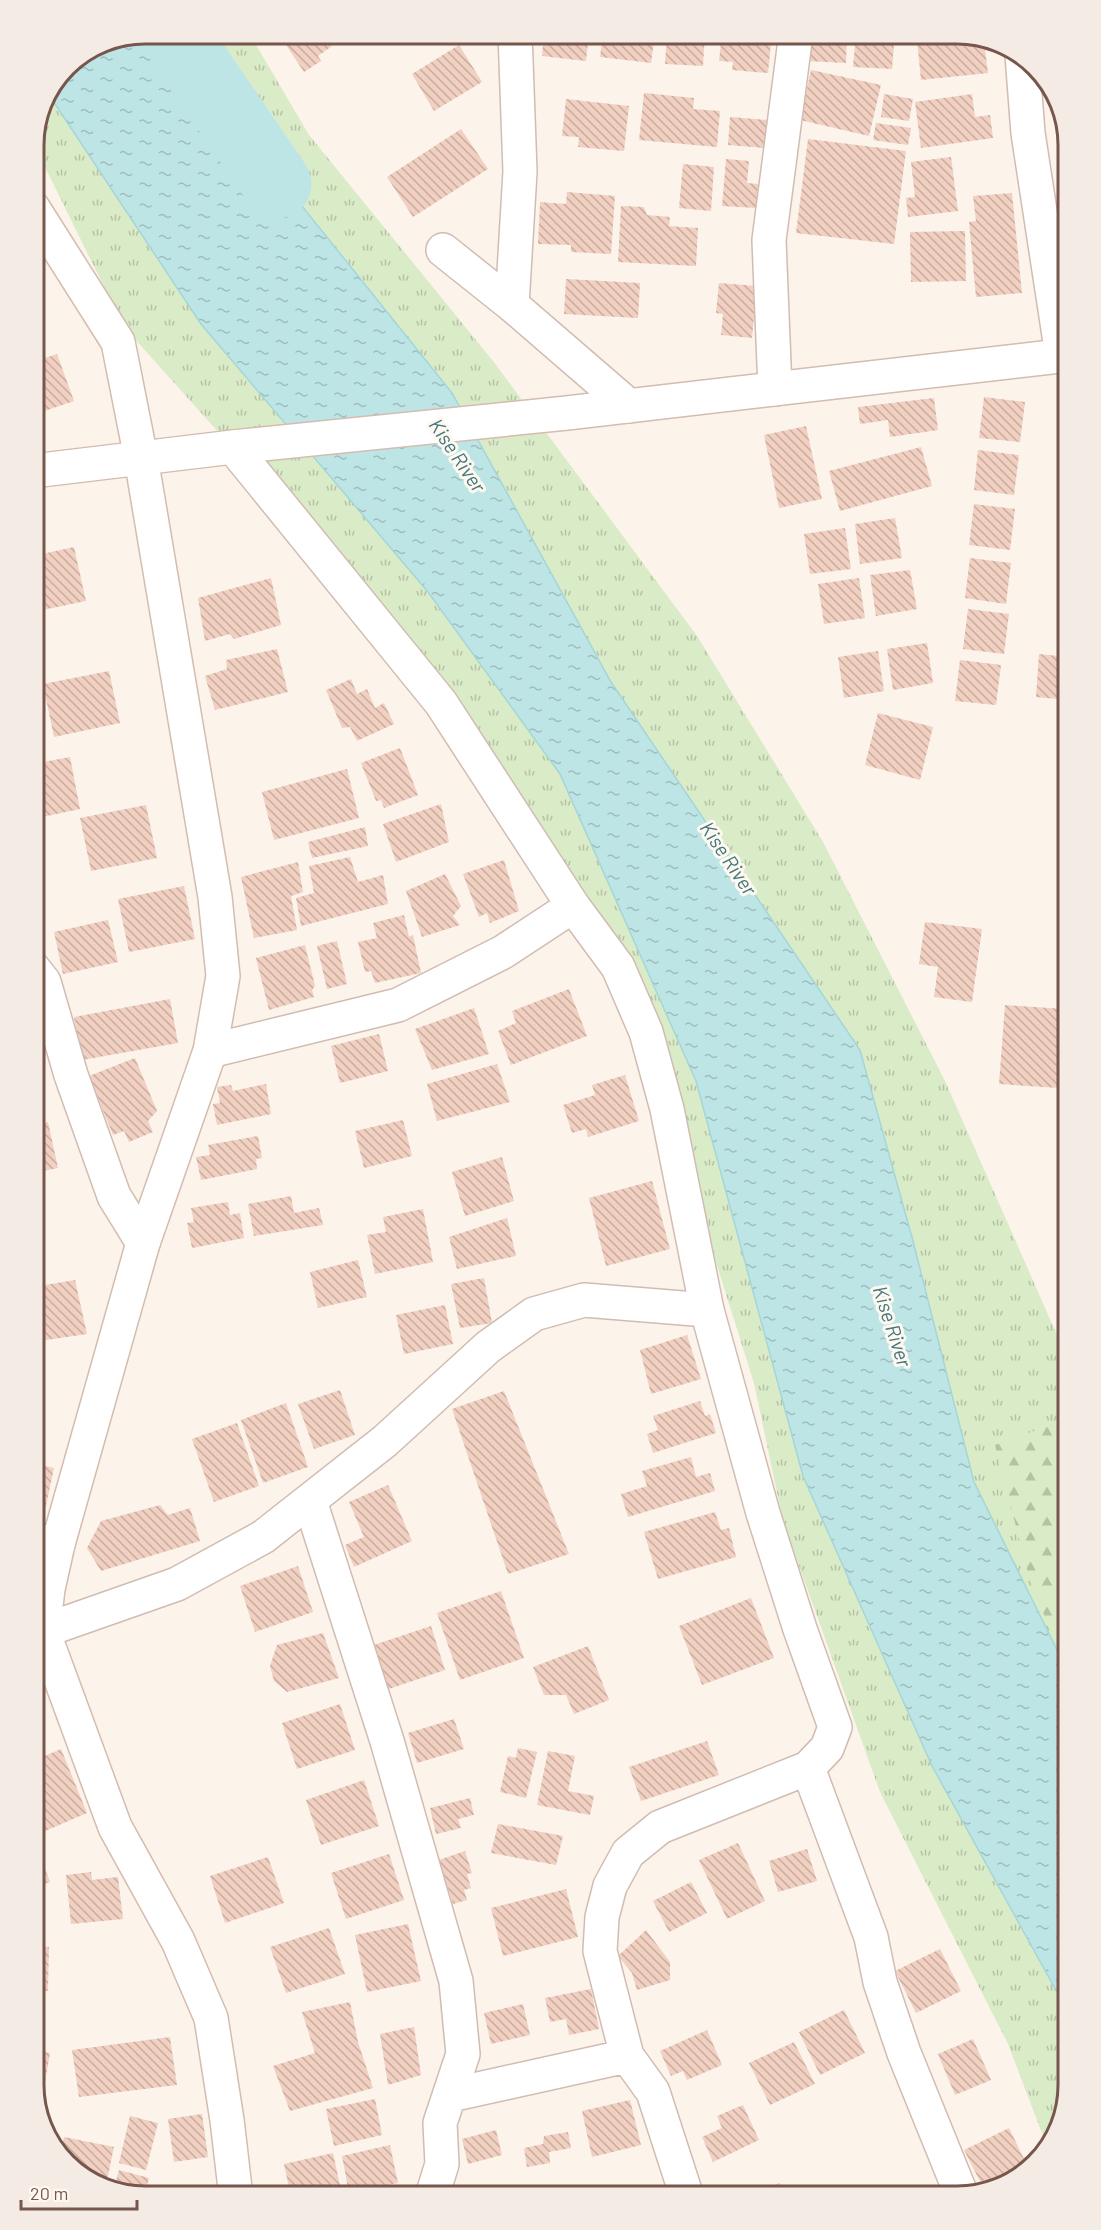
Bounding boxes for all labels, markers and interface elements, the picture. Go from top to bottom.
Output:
water label: Kise River [425,414,492,497]
water label: Kise River [696,817,763,900]
water label: Kise River [869,1283,918,1370]
scale bar [21,2173,136,2211]
text: 20 m [30,2182,68,2204]

